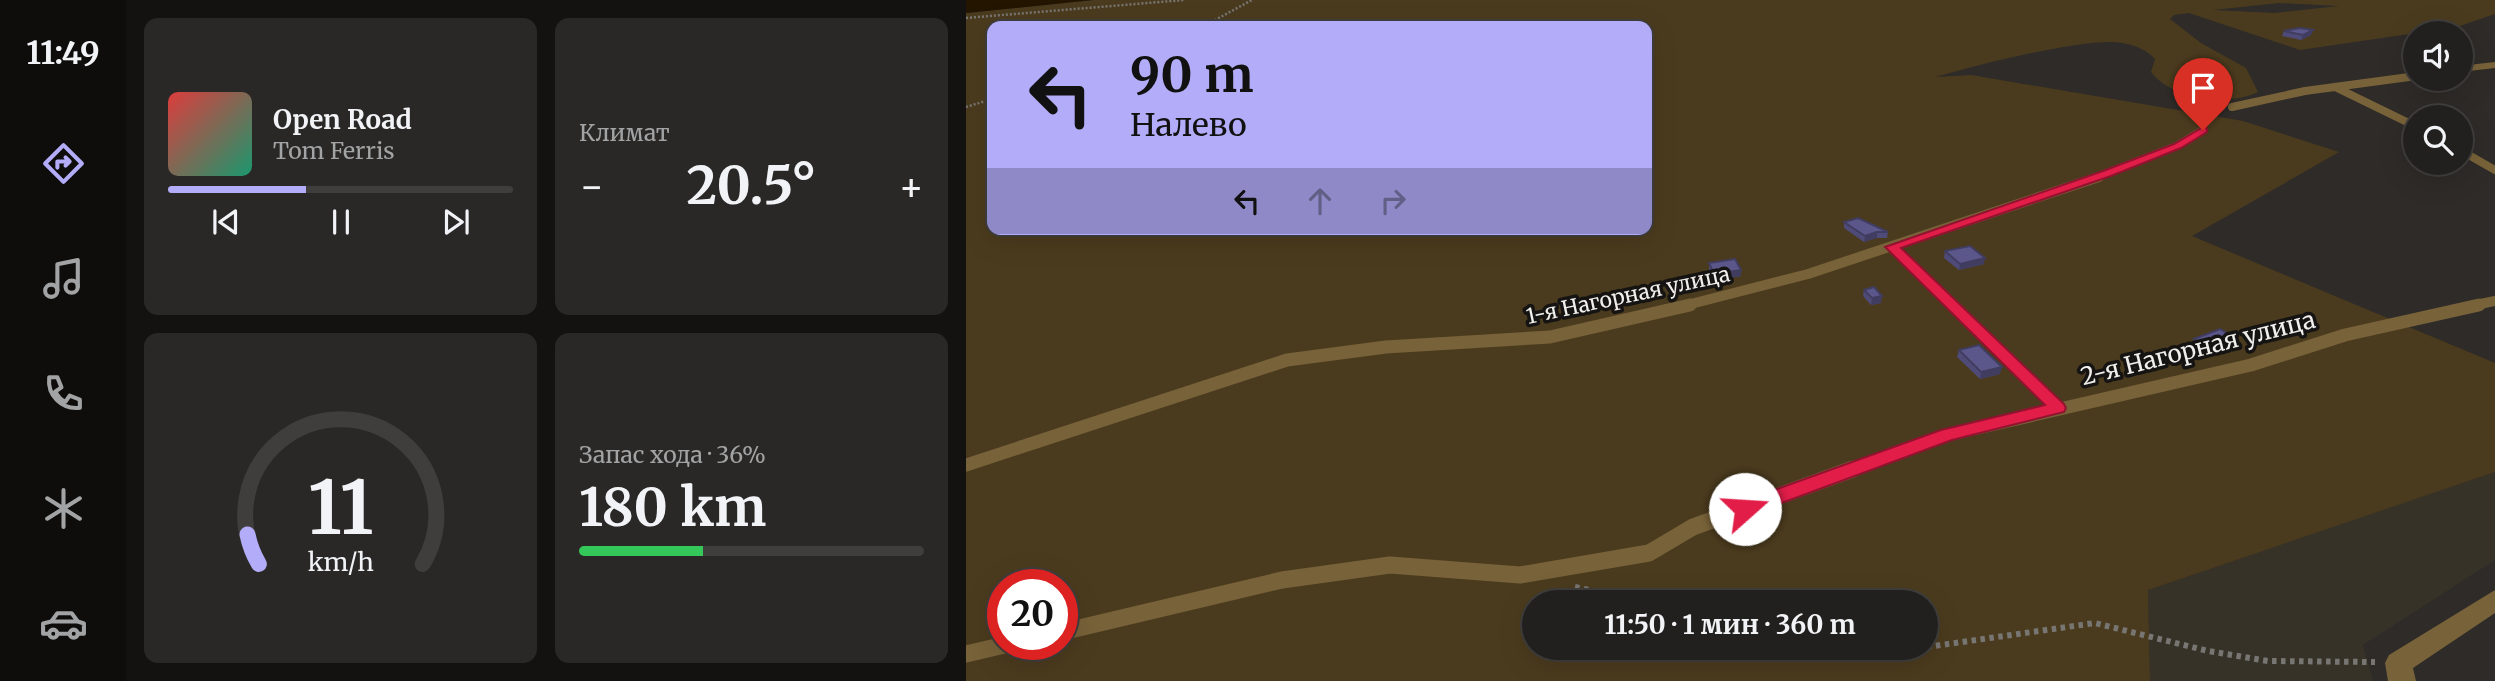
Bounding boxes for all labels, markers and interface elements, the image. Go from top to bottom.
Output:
map controls [2403,21,2473,175]
button: sound [2403,21,2473,91]
text: 11:49 [26,33,100,73]
text: 90 m [1130,44,1254,105]
icon: left [1015,49,1106,140]
pin [2173,58,2233,130]
icon: arrive [2184,69,2222,107]
text: Open Road [273,103,412,136]
text: Налево [1130,105,1247,145]
button: search [2403,105,2473,175]
text: Климат [579,118,670,147]
text: Tom Ferris [273,136,395,165]
icon: directions [39,139,88,188]
text: 20.5° [687,153,816,218]
text: − [579,163,604,210]
text: + [899,163,924,210]
icon: left [1228,182,1266,220]
icon: ahead [1301,182,1339,220]
icon: right [1374,182,1412,220]
icon: previous [207,203,245,241]
icon: pause [322,203,360,241]
icon: next [437,203,475,241]
icon: music [39,254,88,303]
street label: 1-я Нагорная улица [1524,260,1732,330]
street label: 2-я Нагорная улица [2078,304,2319,392]
icon: phone [39,369,88,418]
text: Запас хода · 36% [579,440,766,469]
text: 11 [308,462,373,554]
position arrow [1708,472,1782,546]
text: 180 km [579,475,766,540]
icon: climate [39,484,88,533]
text: km/h [307,546,374,578]
speed limit sign: 20 [987,569,1078,660]
icon: car [39,599,88,648]
text: 11:50 · 1 мин · 360 m [1604,608,1856,641]

